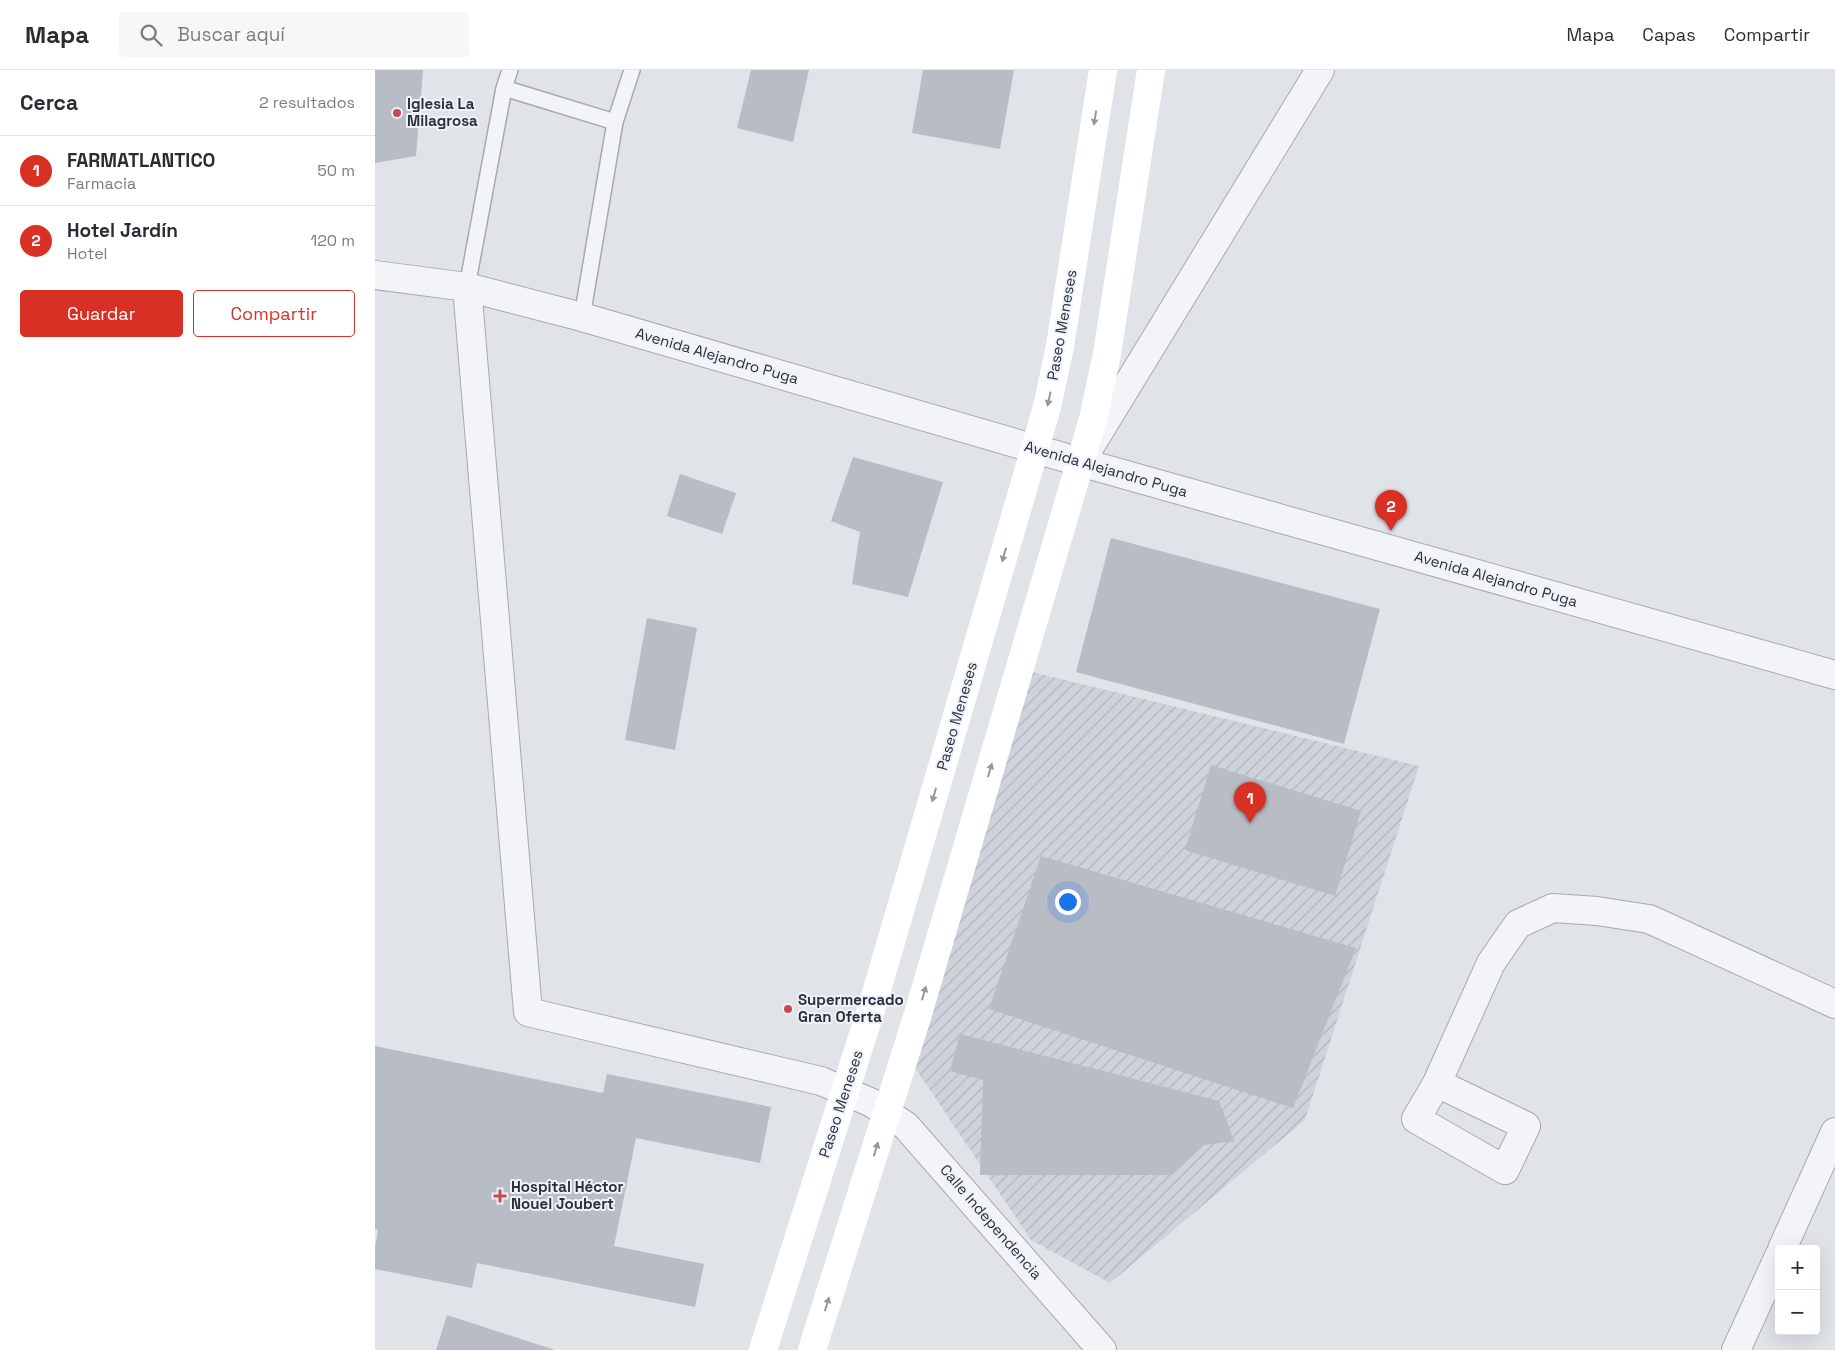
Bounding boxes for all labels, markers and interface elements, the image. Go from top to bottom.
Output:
search box [119,12,469,57]
text: Mapa [25,19,89,50]
icon: search [137,21,165,49]
text: Buscar aquí [177,22,285,47]
text: Mapa [1566,23,1614,46]
text: Capas [1642,23,1696,46]
text: Compartir [1724,23,1810,46]
text: Cerca [20,89,78,116]
text: 2 resultados [259,92,355,113]
place label: Iglesia La Milagrosa [407,94,478,130]
marker: Iglesia La Milagrosa [391,107,403,119]
one-way arrow [1091,111,1099,127]
text: FARMATLANTICO [67,148,215,173]
text: 1 [32,160,40,181]
text: 50 m [317,160,355,181]
text: Farmacia [67,173,136,194]
text: Hotel Jardín [67,218,178,243]
text: 2 [31,230,41,251]
text: 120 m [311,230,355,251]
text: Hotel [67,243,108,264]
street label: Paseo Meneses [1042,268,1081,382]
button: Guardar [20,290,183,337]
button: Compartir [193,290,355,337]
street label: Avenida Alejandro Puga [633,323,801,388]
one-way arrow [1045,392,1053,407]
street label: Avenida Alejandro Puga [1022,436,1190,501]
pin: 2 [1375,490,1407,531]
street label: Avenida Alejandro Puga [1412,546,1580,611]
one-way arrow [999,548,1007,563]
street label: Paseo Meneses [932,659,981,772]
one-way arrow [986,763,994,778]
pin: 1 [1234,782,1266,823]
one-way arrow [929,788,937,803]
your location [1055,889,1081,915]
one-way arrow [921,986,929,1001]
place label: Supermercado Gran Oferta [798,990,904,1026]
marker: Supermercado Gran Oferta [782,1003,794,1015]
street label: Paseo Meneses [814,1048,867,1160]
one-way arrow [872,1141,880,1156]
street label: Calle Independencia [936,1160,1047,1283]
place label: Hospital Héctor Nouel Joubert [511,1177,624,1213]
marker: Hospital Héctor Nouel Joubert [493,1189,507,1203]
map controls [1775,1245,1820,1335]
button: + [1775,1245,1820,1290]
button: − [1775,1290,1820,1335]
one-way arrow [824,1296,831,1311]

